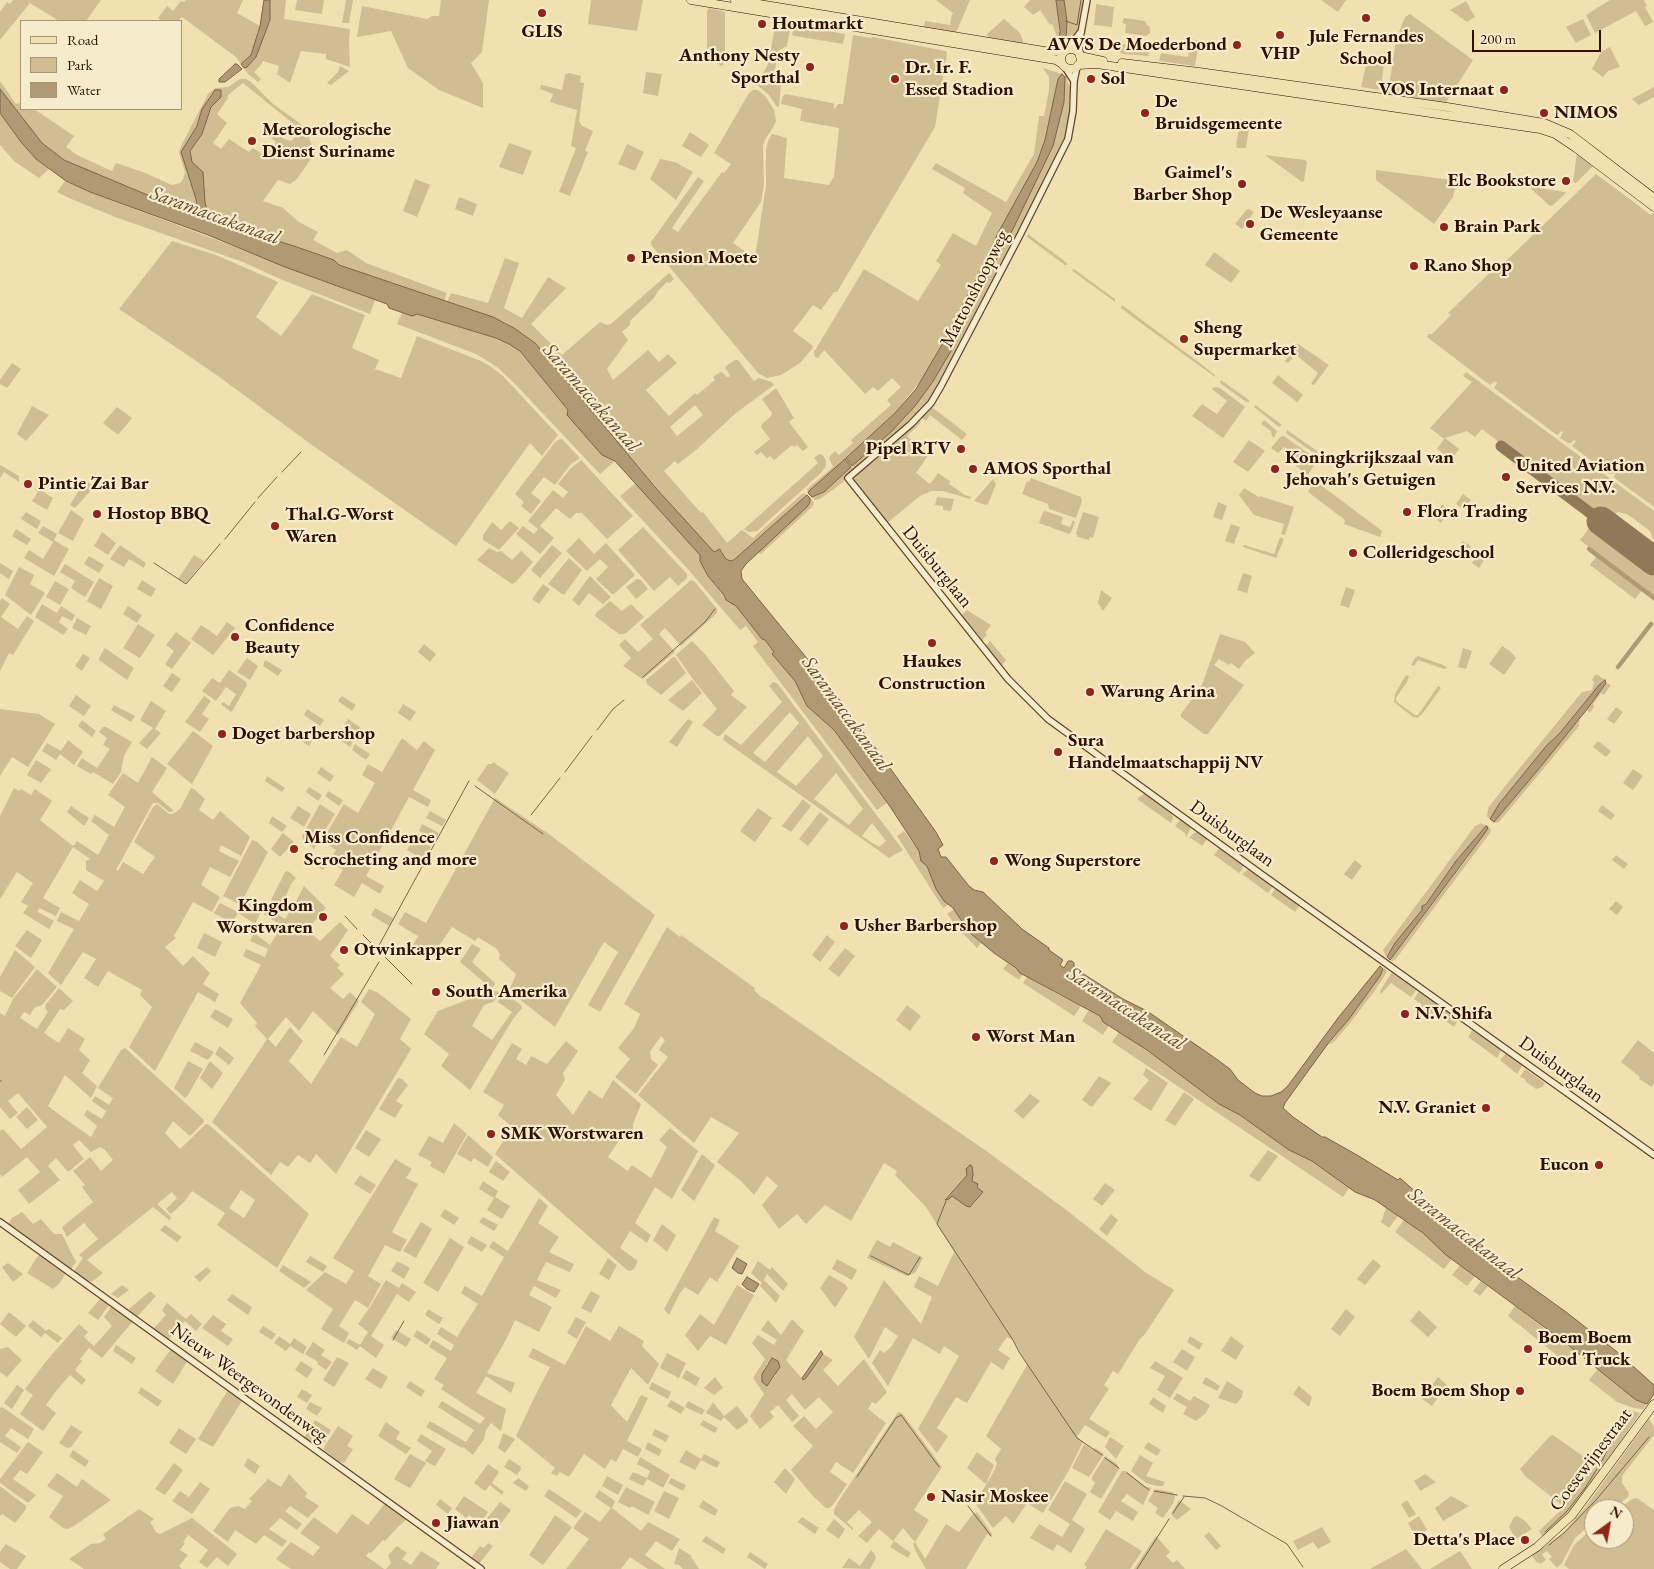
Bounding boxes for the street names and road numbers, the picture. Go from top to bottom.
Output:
street label: Mattonshoopweg [936,227,1014,351]
street label: Duisburglaan [897,521,977,613]
street label: Duisburglaan [1185,796,1279,872]
street label: Duisburglaan [1514,1032,1608,1108]
street label: Nieuw Weergevondenweg [166,1318,332,1448]
street label: Coesewijnestraat [1545,1404,1637,1516]

